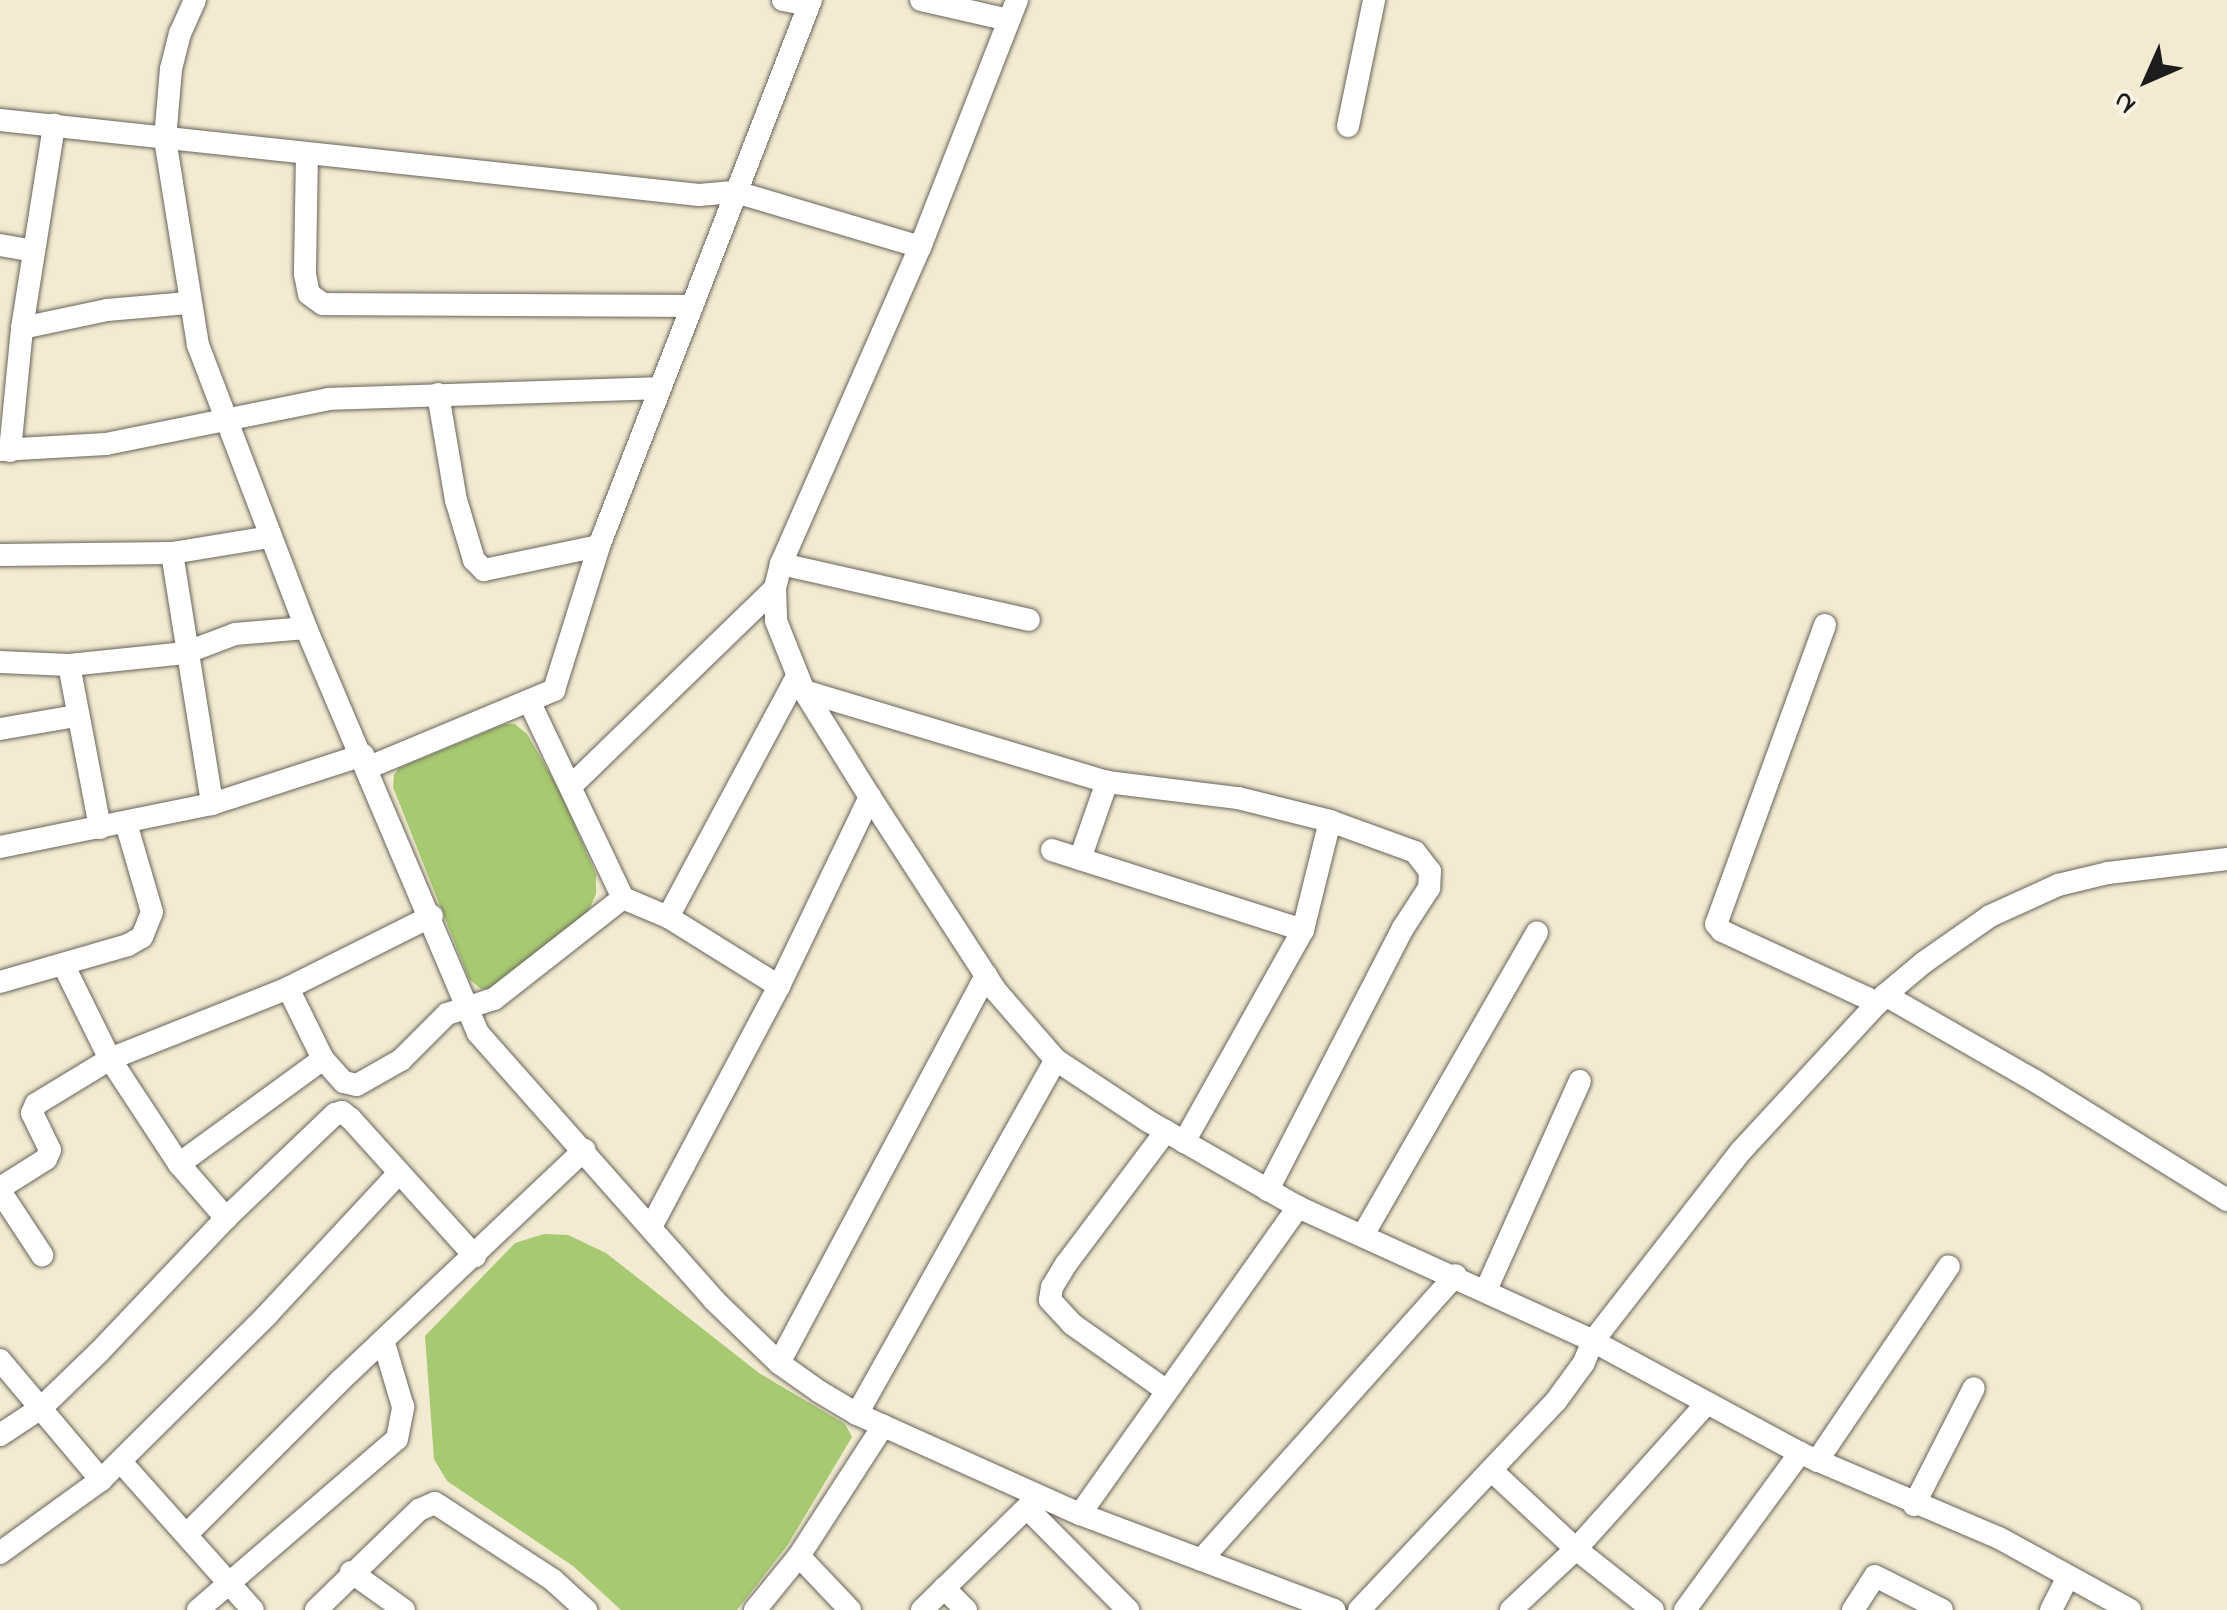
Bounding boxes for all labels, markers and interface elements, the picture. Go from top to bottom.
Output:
north arrow [2097,30,2197,130]
text: N [2104,80,2147,123]

